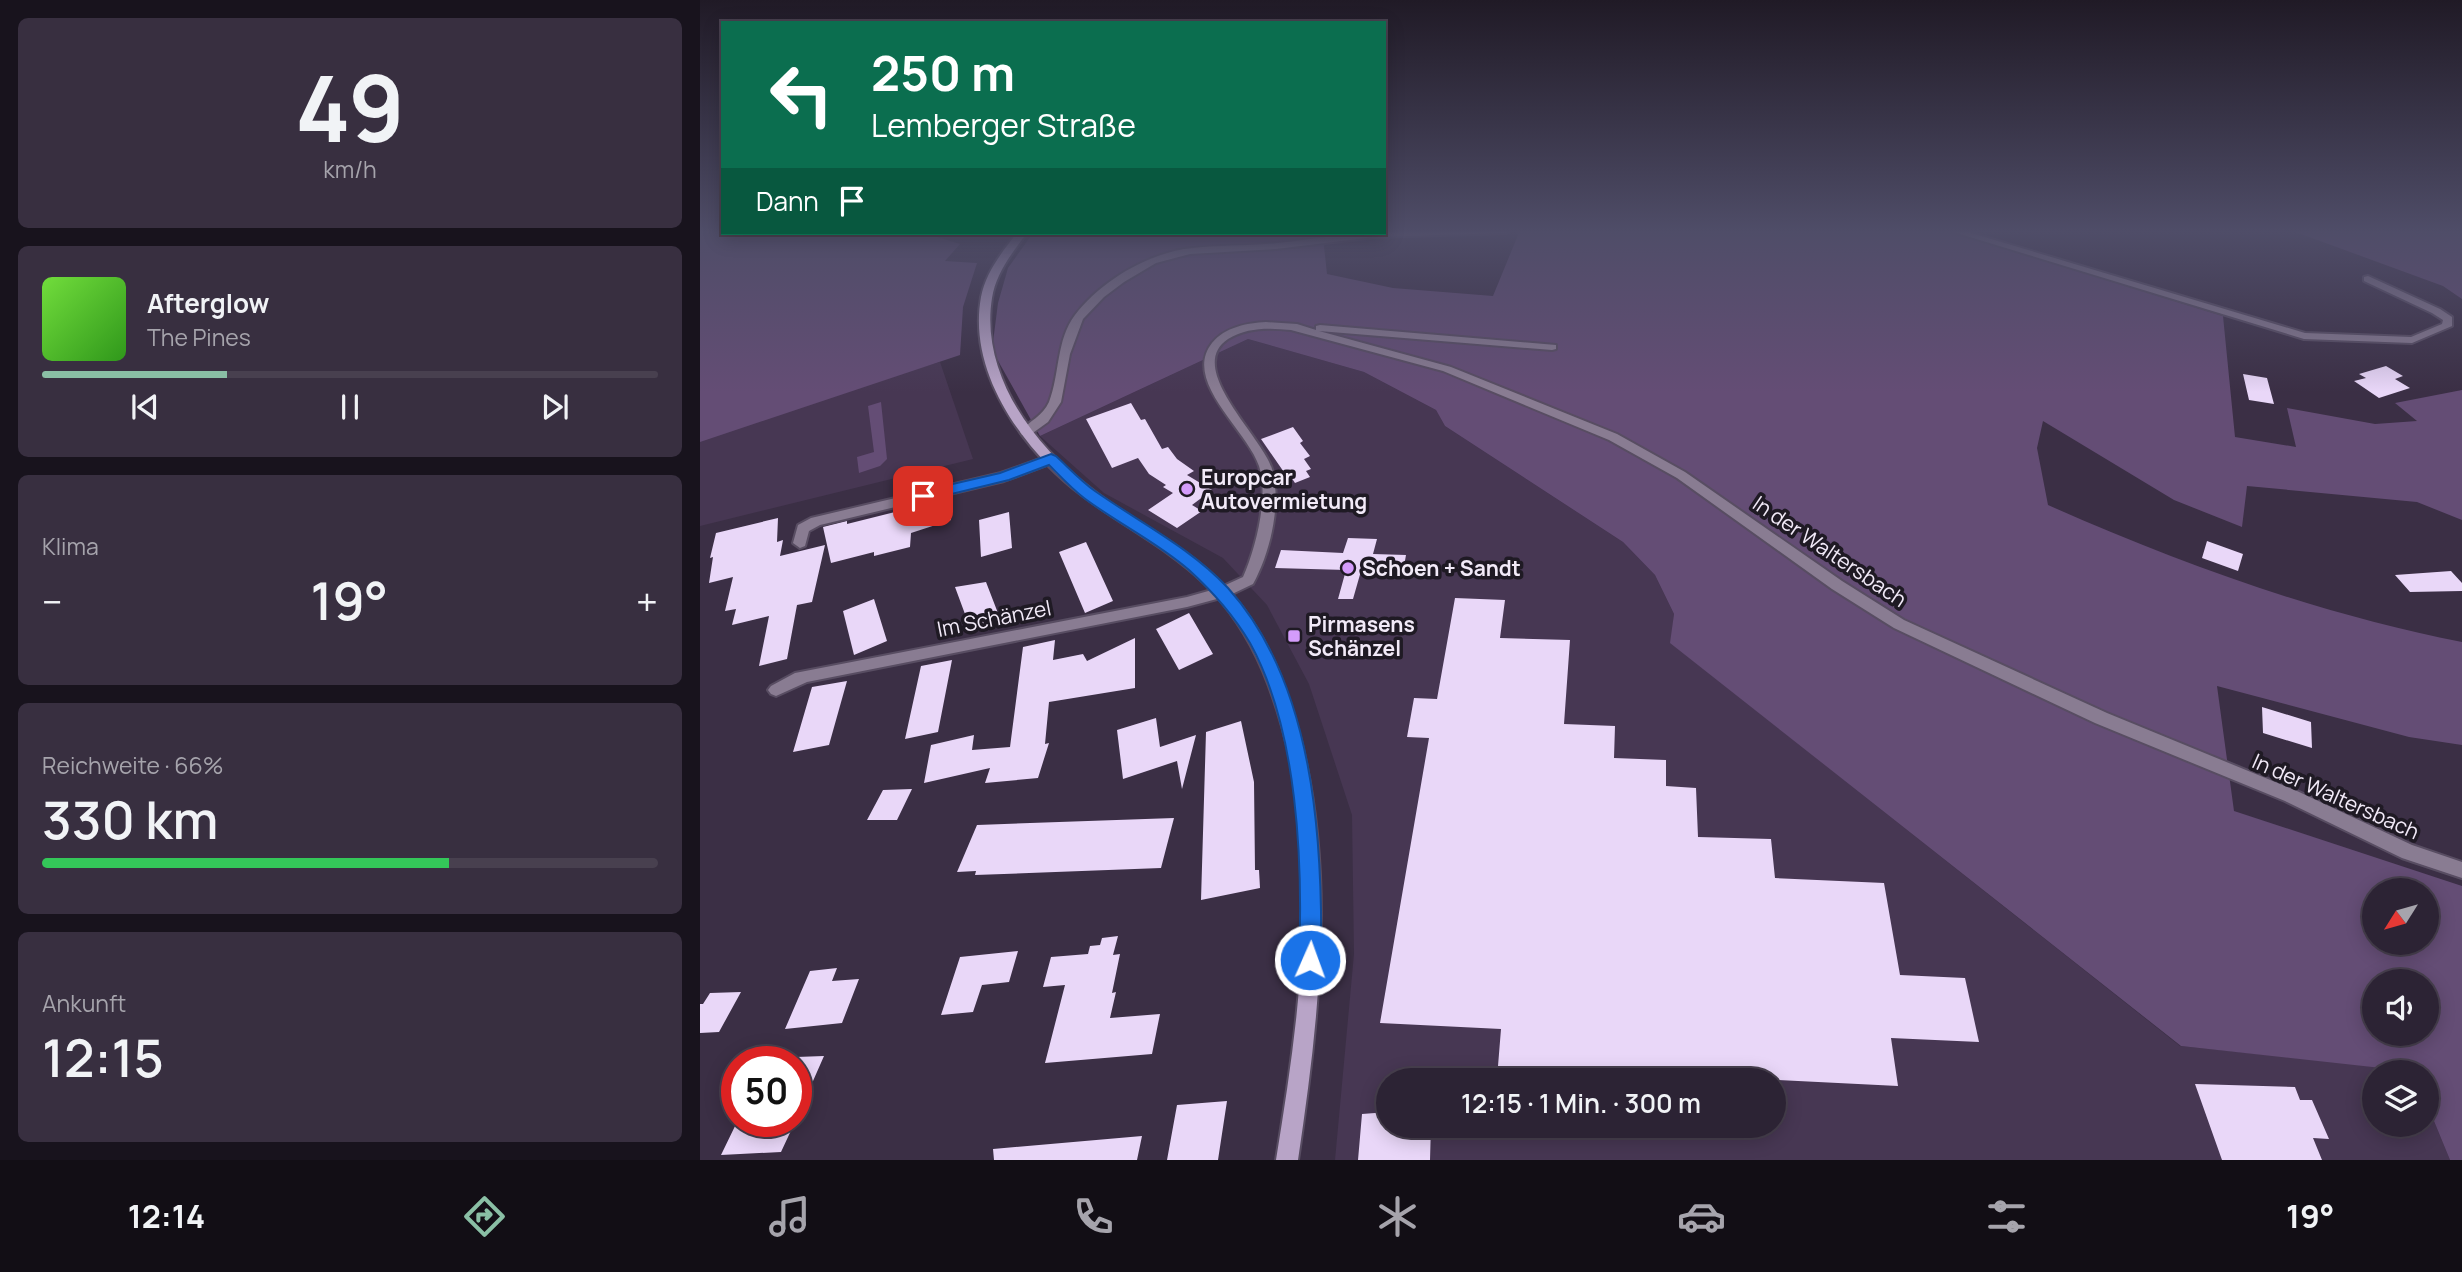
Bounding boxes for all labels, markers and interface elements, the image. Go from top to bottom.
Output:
text: 250 m [871,39,1015,106]
text: 49 [295,45,405,169]
icon: left [756,49,847,140]
text: Lemberger Straße [871,103,1136,147]
text: km/h [323,153,377,185]
icon: arrive [833,182,871,220]
text: Dann [756,183,819,219]
text: Afterglow [147,285,269,321]
text: The Pines [147,321,251,353]
icon: previous [126,388,164,426]
icon: pause [331,388,369,426]
icon: next [536,388,574,426]
place label: Europcar Autovermietung [1201,463,1367,515]
pin [893,466,953,526]
icon: arrive [904,477,942,515]
marker: Europcar Autovermietung [1179,481,1195,497]
street label: In der Waltersbach [1748,489,1912,613]
text: Klima [42,530,99,562]
place label: Schoen + Sandt [1362,554,1521,582]
marker: Schoen + Sandt [1340,560,1356,576]
text: 19° [310,565,388,636]
text: − [42,575,63,627]
text: + [636,575,658,627]
street label: Im Schänzel [935,593,1053,643]
place label: Pirmasens Schänzel [1308,610,1415,662]
marker: Pirmasens Schänzel [1286,628,1302,644]
street label: In der Waltersbach [2248,747,2424,845]
text: Reichweite · 66% [42,749,224,781]
text: 330 km [42,784,218,855]
north arrow [2362,878,2440,956]
map controls [2362,878,2439,1137]
position arrow [1273,923,1347,997]
button: sound [2362,969,2439,1046]
text: Ankunft [42,987,126,1019]
text: 12:15 [42,1022,164,1093]
speed limit sign: 50 [721,1046,812,1137]
button: layers [2362,1060,2439,1137]
text: 12:15 · 1 Min. · 300 m [1461,1085,1701,1121]
icon: directions [460,1192,509,1241]
icon: music [765,1192,814,1241]
icon: phone [1069,1192,1118,1241]
icon: climate [1373,1192,1422,1241]
icon: car [1677,1192,1726,1241]
icon: filters [1982,1192,2031,1241]
text: 12:14 [128,1194,205,1238]
text: 19° [2286,1194,2334,1238]

